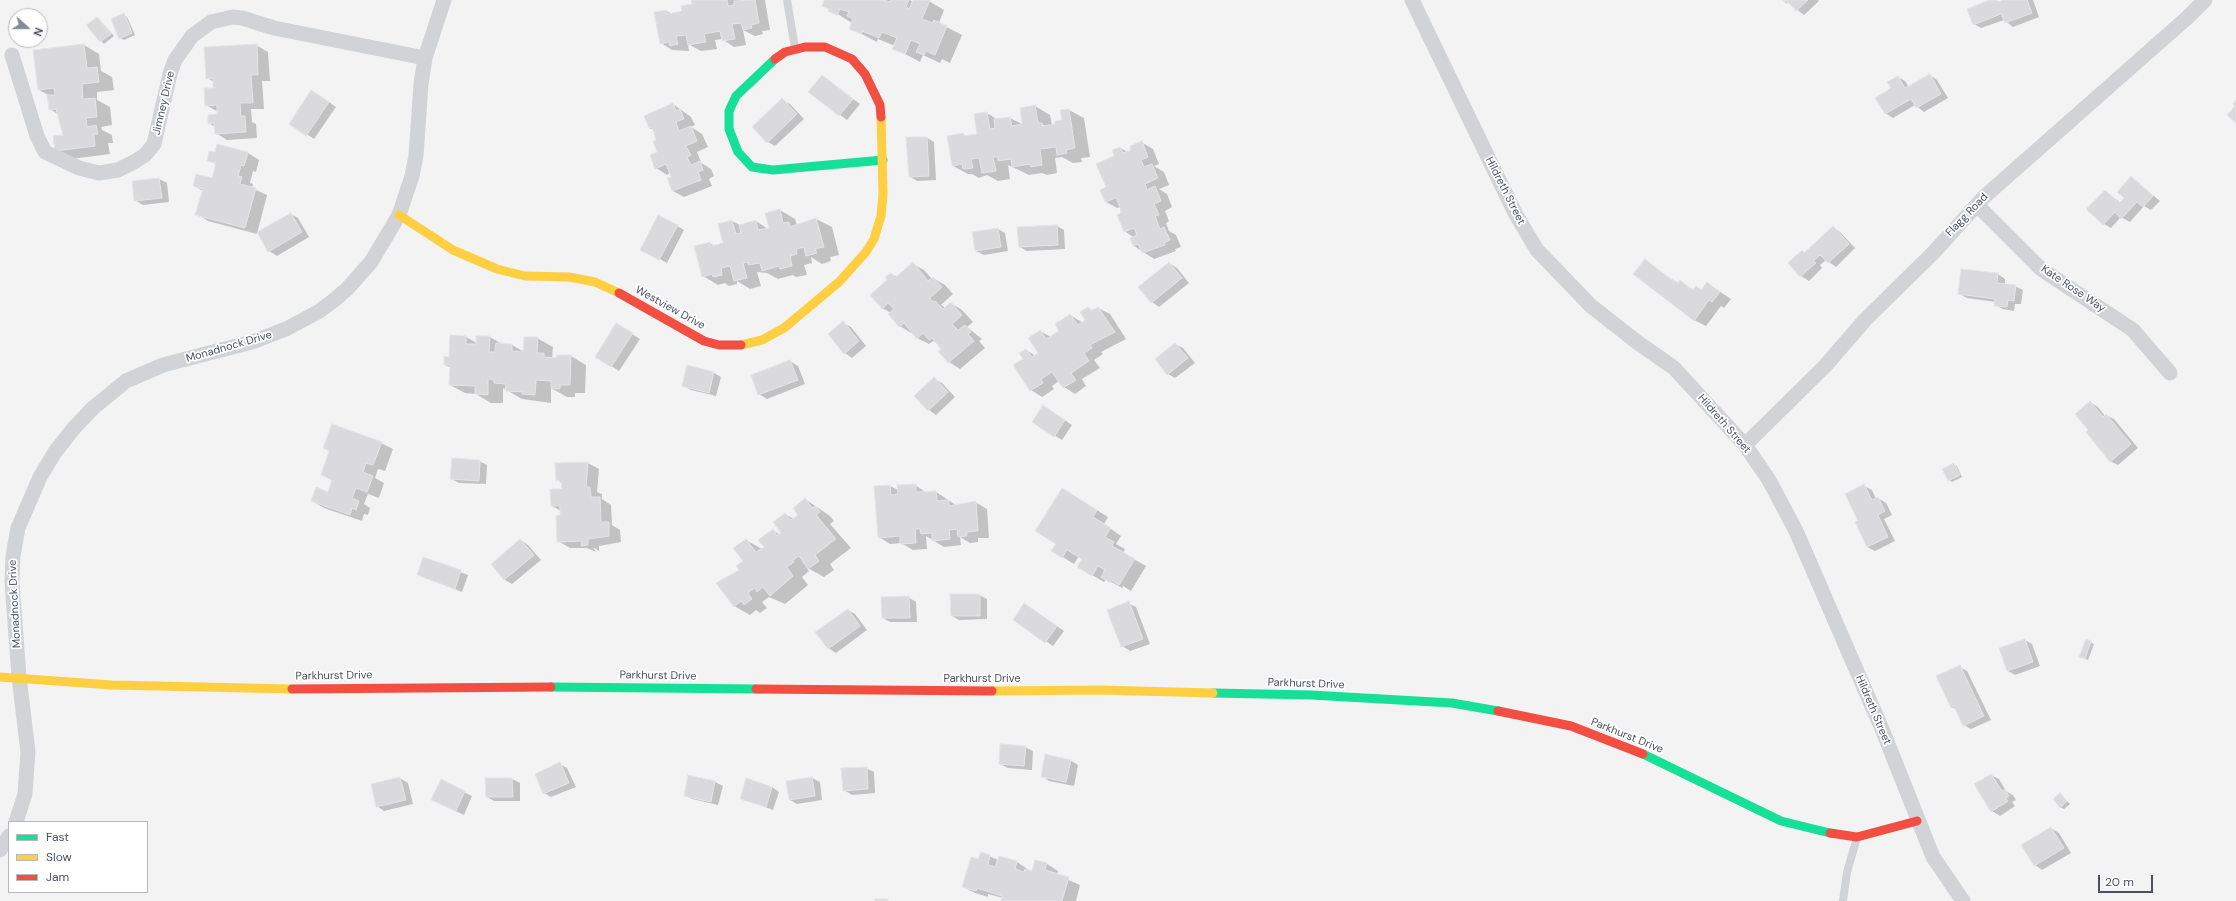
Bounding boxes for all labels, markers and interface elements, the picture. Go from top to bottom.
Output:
north arrow [8,8,48,48]
text: N [30,26,46,38]
street label: Jimney Drive [150,70,178,136]
street label: Hildreth Street [1482,155,1528,227]
street label: Flagg Road [1943,191,1991,239]
street label: Kate Rose Way [2038,263,2108,315]
street label: Westview Drive [633,283,707,333]
street label: Monadnock Drive [185,328,273,366]
street label: Hildreth Street [1695,392,1753,456]
street label: Monadnock Drive [6,559,24,649]
street label: Parkhurst Drive [295,669,373,683]
street label: Parkhurst Drive [619,669,697,683]
street label: Parkhurst Drive [944,672,1020,686]
street label: Hildreth Street [1852,673,1894,747]
street label: Parkhurst Drive [1267,676,1345,692]
street label: Parkhurst Drive [1589,715,1665,757]
legend [8,821,148,893]
text: Fast [46,829,69,845]
text: Slow [46,849,72,865]
scale bar [2100,867,2155,893]
text: Jam [46,869,69,885]
text: 20 m [2105,874,2134,890]

